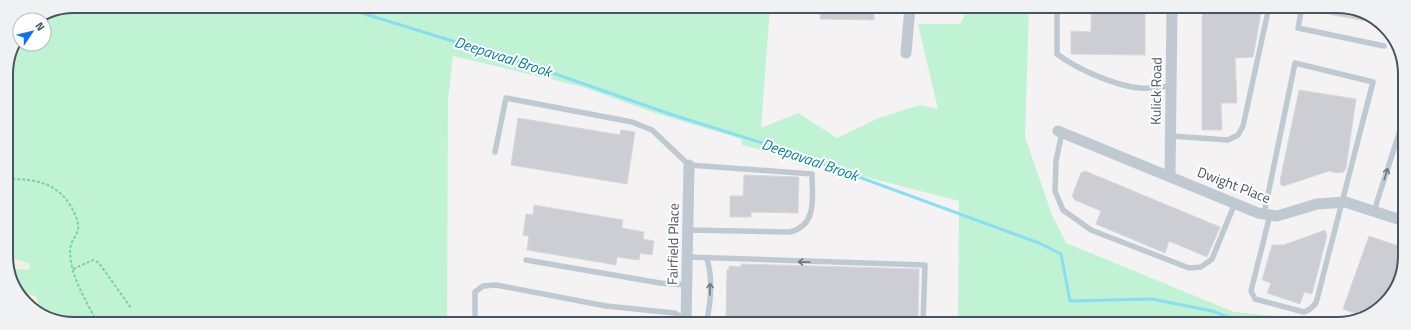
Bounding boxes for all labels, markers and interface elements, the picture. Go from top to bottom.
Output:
north arrow [12,12,52,52]
text: N [31,19,49,34]
water label: Deepavaal Brook [452,30,557,84]
street label: Kulick Road [1144,57,1167,125]
water label: Deepavaal Brook [759,132,864,188]
street label: Dwight Place [1194,161,1274,208]
one-way arrow [1382,169,1390,181]
street label: Fairfield Place [661,203,684,285]
one-way arrow [798,258,811,265]
one-way arrow [707,283,714,296]

